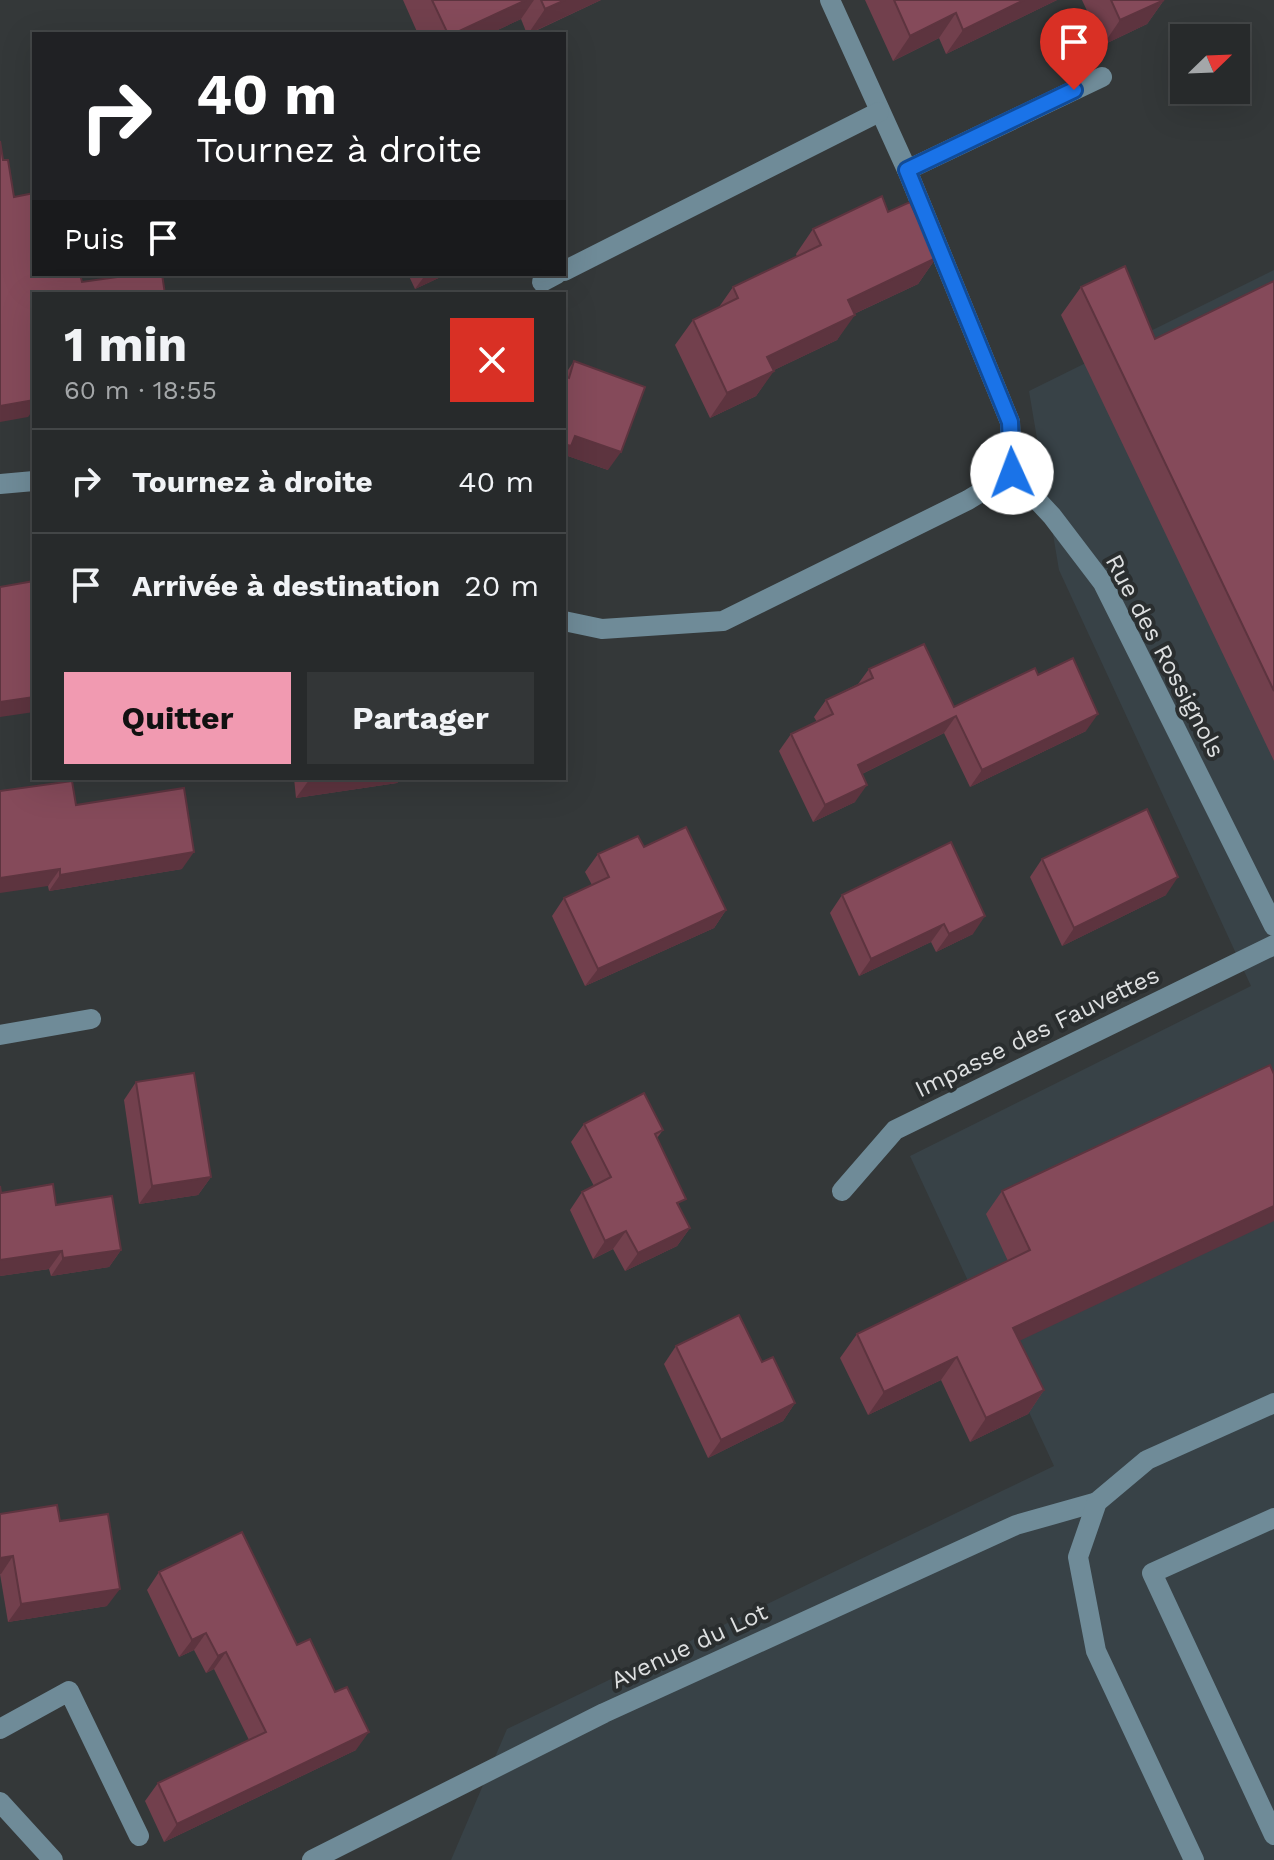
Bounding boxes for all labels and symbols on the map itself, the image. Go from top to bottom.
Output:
pin [1040,8,1108,90]
north arrow [1170,24,1250,104]
position arrow [970,431,1054,515]
street label: Rue des Rossignols [1100,550,1230,762]
street label: Impasse des Fauvettes [910,961,1164,1103]
street label: Avenue du Lot [606,1598,772,1694]

